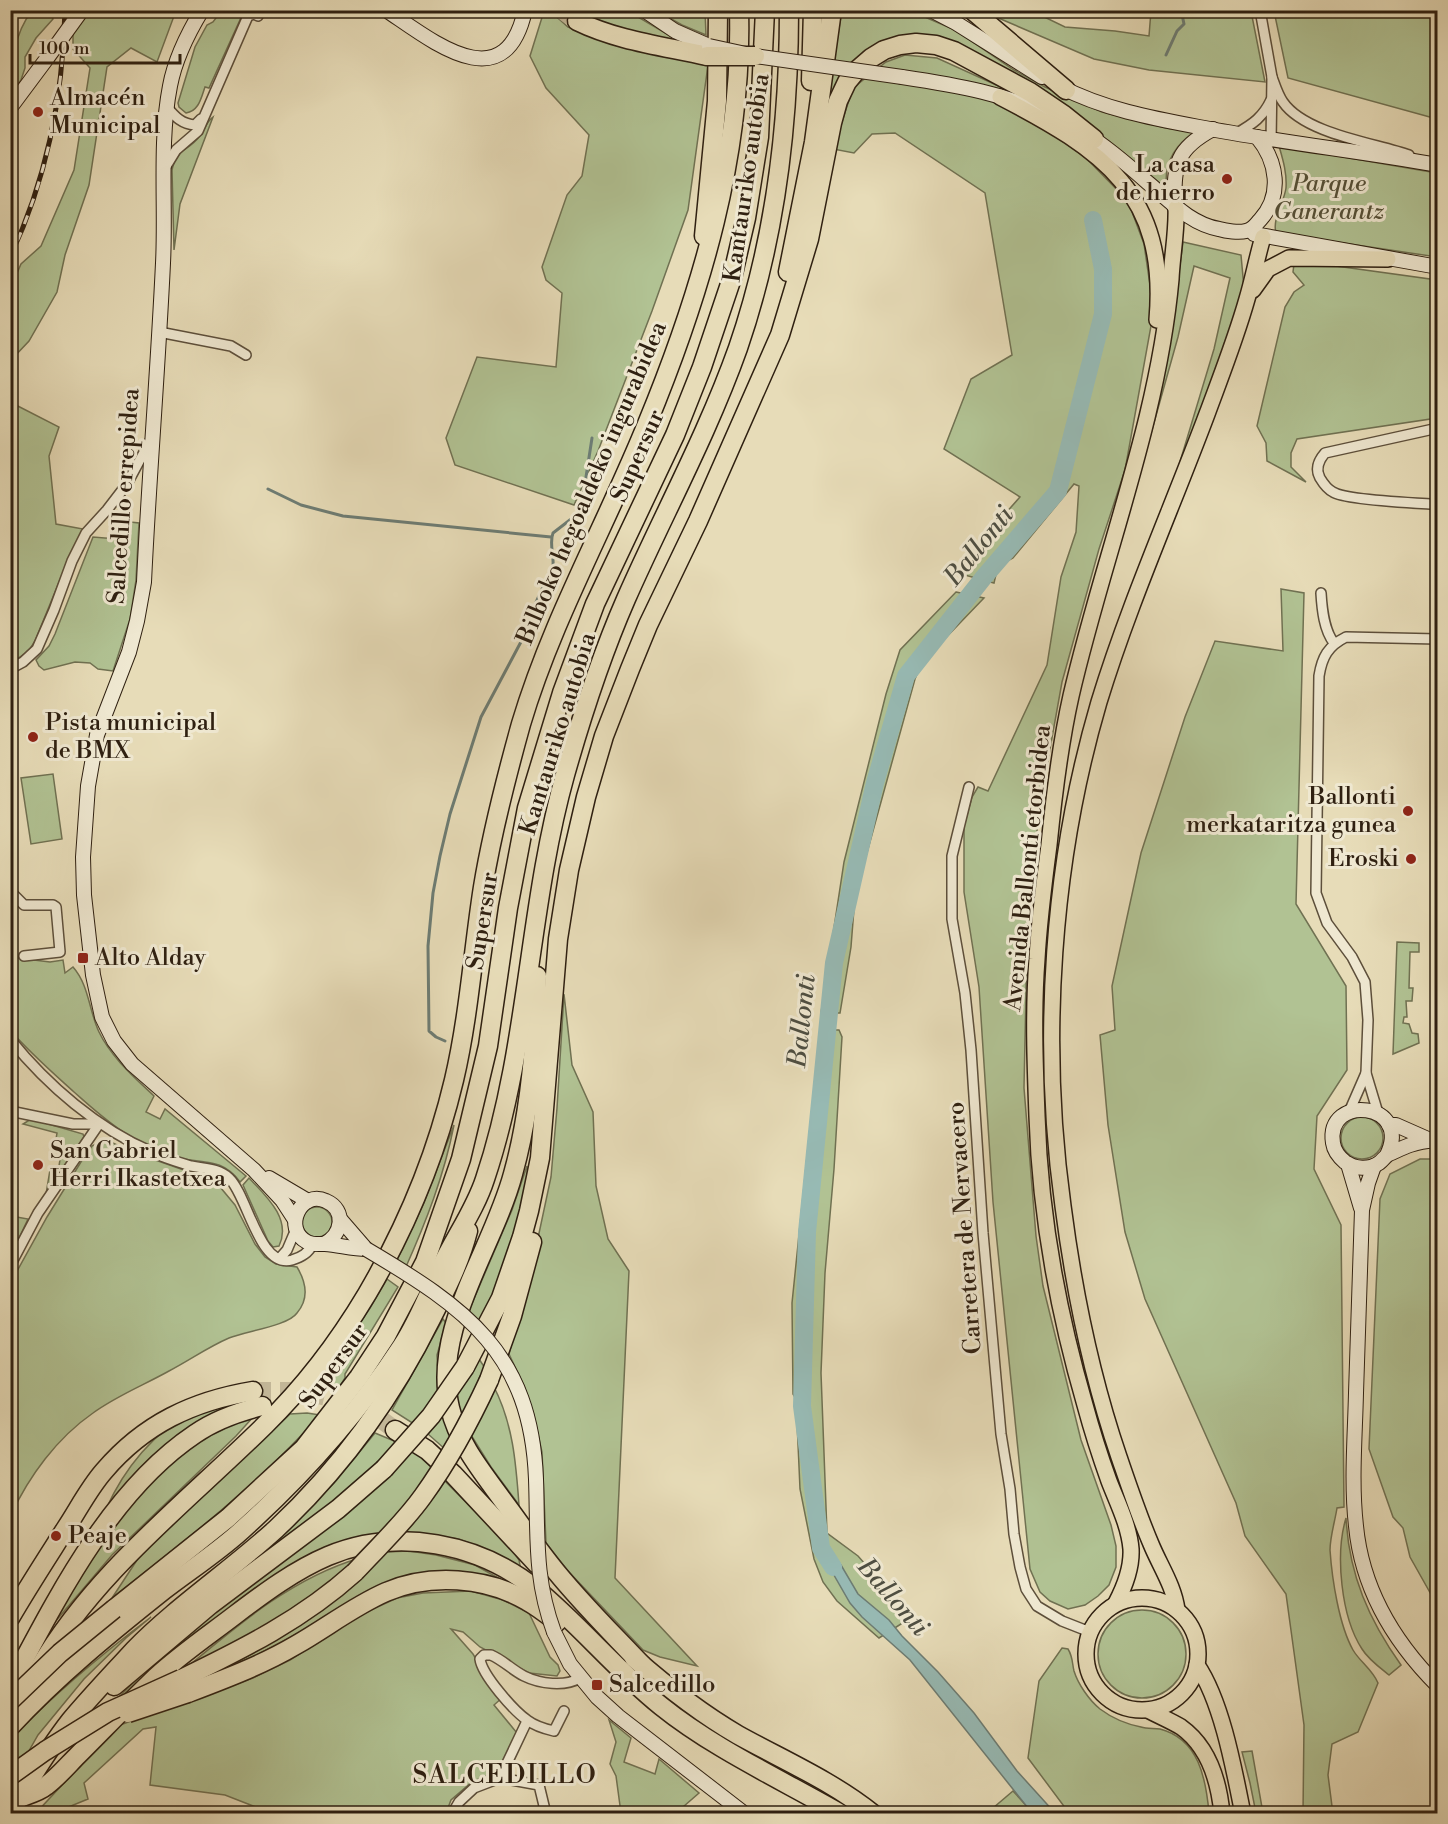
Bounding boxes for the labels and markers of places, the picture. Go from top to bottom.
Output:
place label: Almacén Municipal [49,83,160,141]
marker: Almacén Municipal [31,105,45,119]
place label: La casa de hierro [1116,150,1216,208]
marker: La casa de hierro [1220,172,1234,186]
place label: Pista municipal de BMX [45,708,216,766]
marker: Pista municipal de BMX [26,730,40,744]
place label: Ballonti merkataritza gunea [1186,782,1397,840]
marker: Ballonti merkataritza gunea [1401,804,1415,818]
place label: Eroski [1328,844,1399,874]
marker: Eroski [1404,852,1418,866]
place label: Alto Alday [94,943,206,973]
marker: Alto Alday [76,951,90,965]
place label: San Gabriel Herri Ikastetxea [50,1136,227,1194]
marker: San Gabriel Herri Ikastetxea [31,1158,45,1172]
place label: Peaje [68,1521,127,1551]
marker: Peaje [49,1529,63,1543]
place label: Salcedillo [609,1670,716,1700]
marker: Salcedillo [590,1678,604,1692]

